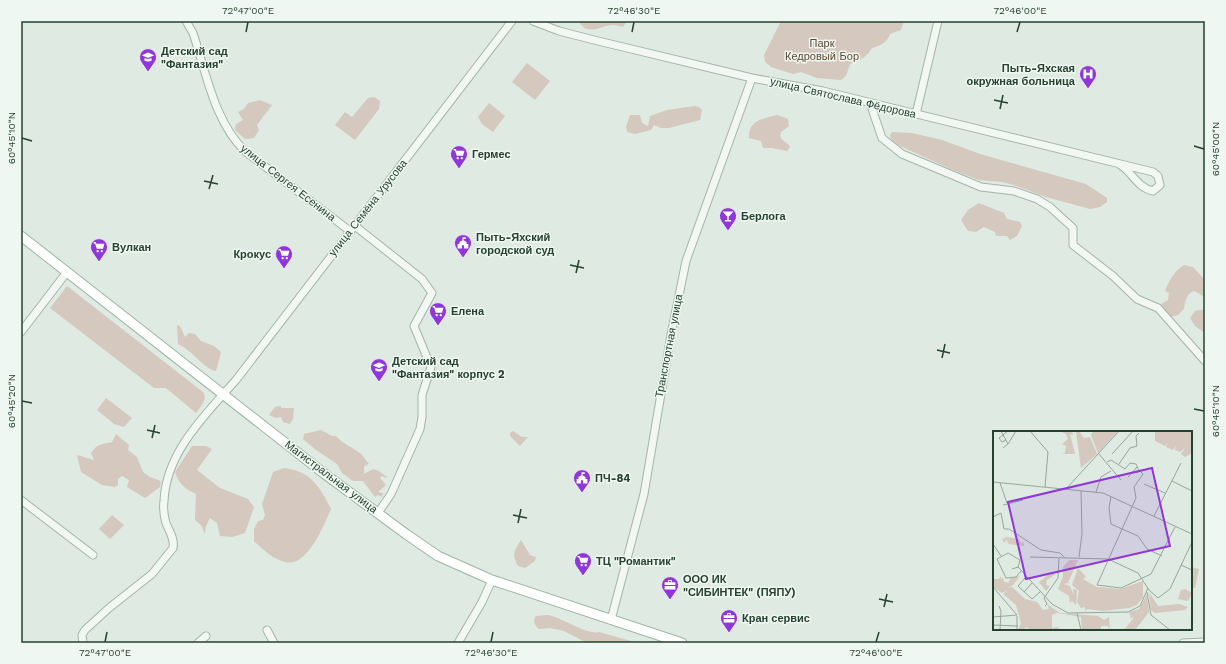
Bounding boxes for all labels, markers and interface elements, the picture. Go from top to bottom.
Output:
text: 72°47'00"E [222,5,274,16]
text: 72°46'30"E [608,5,660,16]
text: 72°46'00"E [993,5,1047,16]
park label: Парк Кедровый Бор [785,37,859,63]
place label: Детский сад "Фантазия" [161,45,228,71]
school or university icon: Детский сад "Фантазия" [138,47,158,72]
place label: Пыть-Яхская окружная больница [966,62,1076,88]
hospital icon: Пыть-Яхская окружная больница [1078,64,1098,89]
street label: улица Святослава Фёдорова [769,75,918,121]
text: 60°45'10"N [6,112,17,164]
text: 60°45'00"N [1210,122,1221,176]
street label: улица Сергея Есенина [238,142,339,225]
supermarket icon: Гермес [449,144,469,169]
place label: Гермес [472,148,511,161]
street label: улица Семёна Урусова [326,156,410,259]
bar icon: Берлога [718,206,738,231]
place label: Берлога [741,210,787,223]
place label: Пыть-Яхский городской суд [476,231,554,257]
public building icon: Пыть-Яхский городской суд [453,233,473,258]
supermarket icon: Вулкан [89,237,109,262]
place label: Вулкан [112,241,151,254]
supermarket icon: Крокус [274,244,294,269]
place label: Крокус [233,248,271,261]
street label: Транспортная улица [653,292,686,399]
supermarket icon: Елена [428,301,448,326]
place label: Елена [451,305,485,318]
place label: Детский сад "Фантазия" корпус 2 [392,355,505,381]
school or university icon: Детский сад "Фантазия" корпус 2 [369,357,389,382]
text: 60°45'20"N [6,374,17,428]
text: 60°45'10"N [1210,385,1221,437]
inset map [993,431,1192,630]
street label: Магистральная улица [282,438,381,517]
public building icon: ПЧ-84 [572,468,592,493]
place label: ПЧ-84 [595,472,630,485]
supermarket icon: ТЦ "Романтик" [573,551,593,576]
place label: ТЦ "Романтик" [596,555,676,568]
place label: ООО ИК "СИБИНТЕК" (ПЯПУ) [683,573,796,599]
office icon: ООО ИК "СИБИНТЕК" (ПЯПУ) [660,575,680,600]
office icon: Кран сервис [719,608,739,633]
place label: Кран сервис [742,612,810,625]
text: 72°47'00"E [79,647,131,658]
text: 72°46'30"E [465,647,517,658]
text: 72°46'00"E [849,647,903,658]

